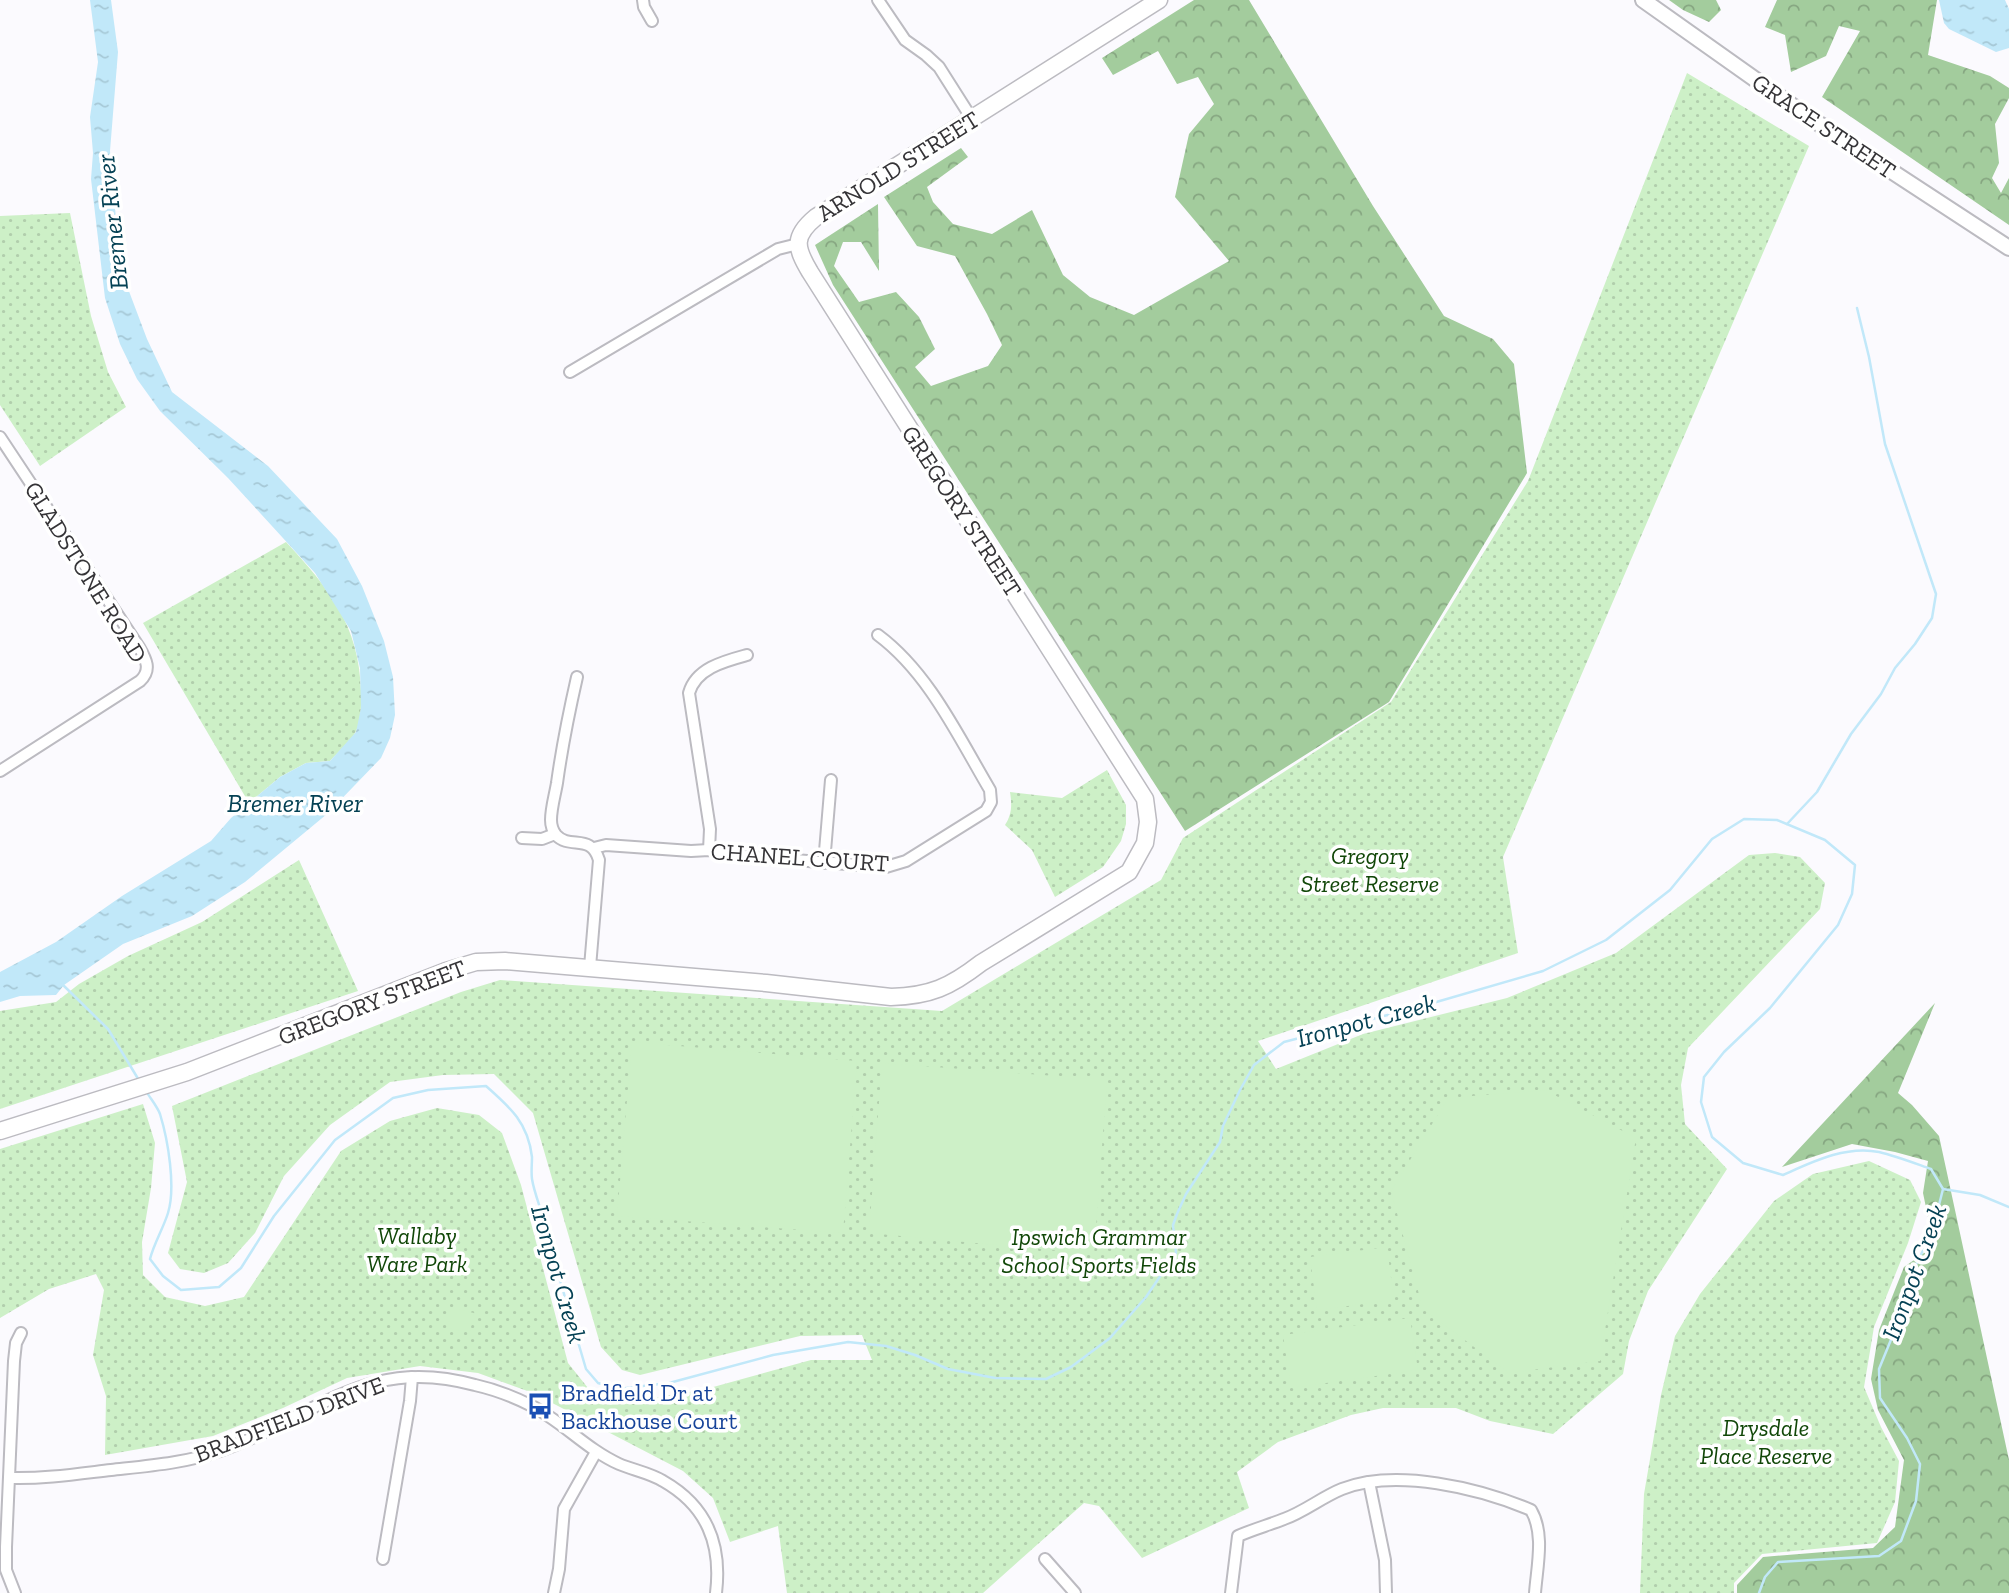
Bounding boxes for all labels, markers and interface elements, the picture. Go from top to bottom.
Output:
street label: GRACE STREET [1747,67,1901,185]
street label: ARNOLD STREET [811,104,985,228]
water label: Bremer River [89,153,135,291]
street label: GREGORY STREET [896,420,1028,602]
street label: GLADSTONE ROAD [19,476,153,668]
water label: Bremer River [227,787,363,819]
street label: CHANEL COURT [710,836,890,878]
park label: Gregory Street Reserve [1301,841,1439,898]
street label: GREGORY STREET [274,953,470,1051]
water label: Ironpot Creek [1293,986,1439,1054]
water label: Ironpot Creek [1875,1200,1953,1344]
water label: Ironpot Creek [524,1201,594,1347]
park label: Wallaby Ware Park [367,1221,468,1278]
park label: Ipswich Grammar School Sports Fields [1001,1222,1197,1279]
street label: BRADFIELD DRIVE [190,1369,388,1469]
place label: Bradfield Dr at Backhouse Court [561,1378,737,1435]
bus stop icon: Bradfield Dr at Backhouse Court [525,1391,555,1421]
park label: Drysdale Place Reserve [1700,1413,1832,1470]

